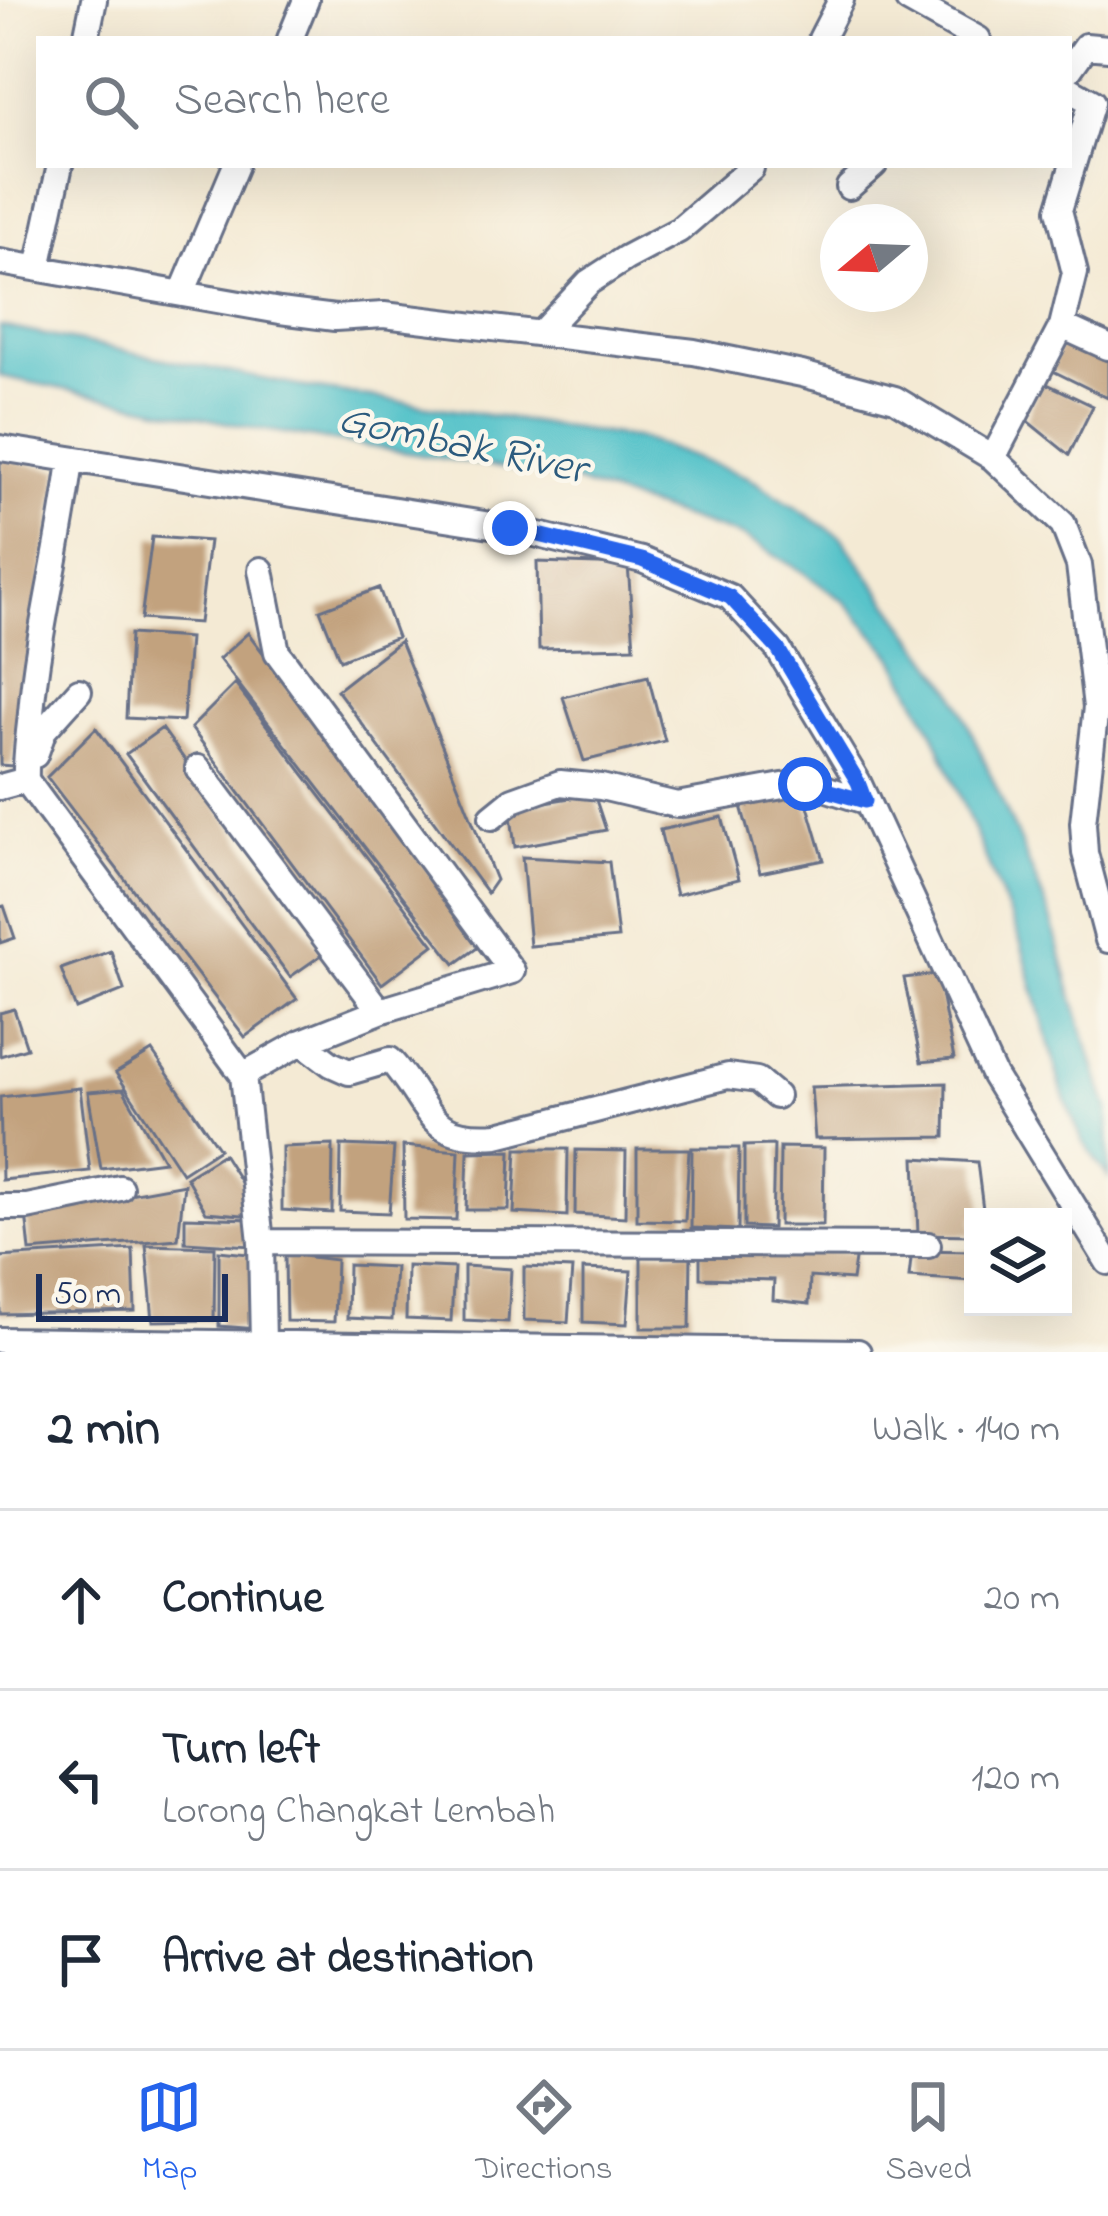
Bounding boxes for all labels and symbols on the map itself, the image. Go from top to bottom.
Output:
north arrow [820,204,928,312]
water label: Gombak River [332,387,597,505]
route end [483,501,537,555]
route start [778,757,832,811]
scale bar [36,1268,228,1321]

